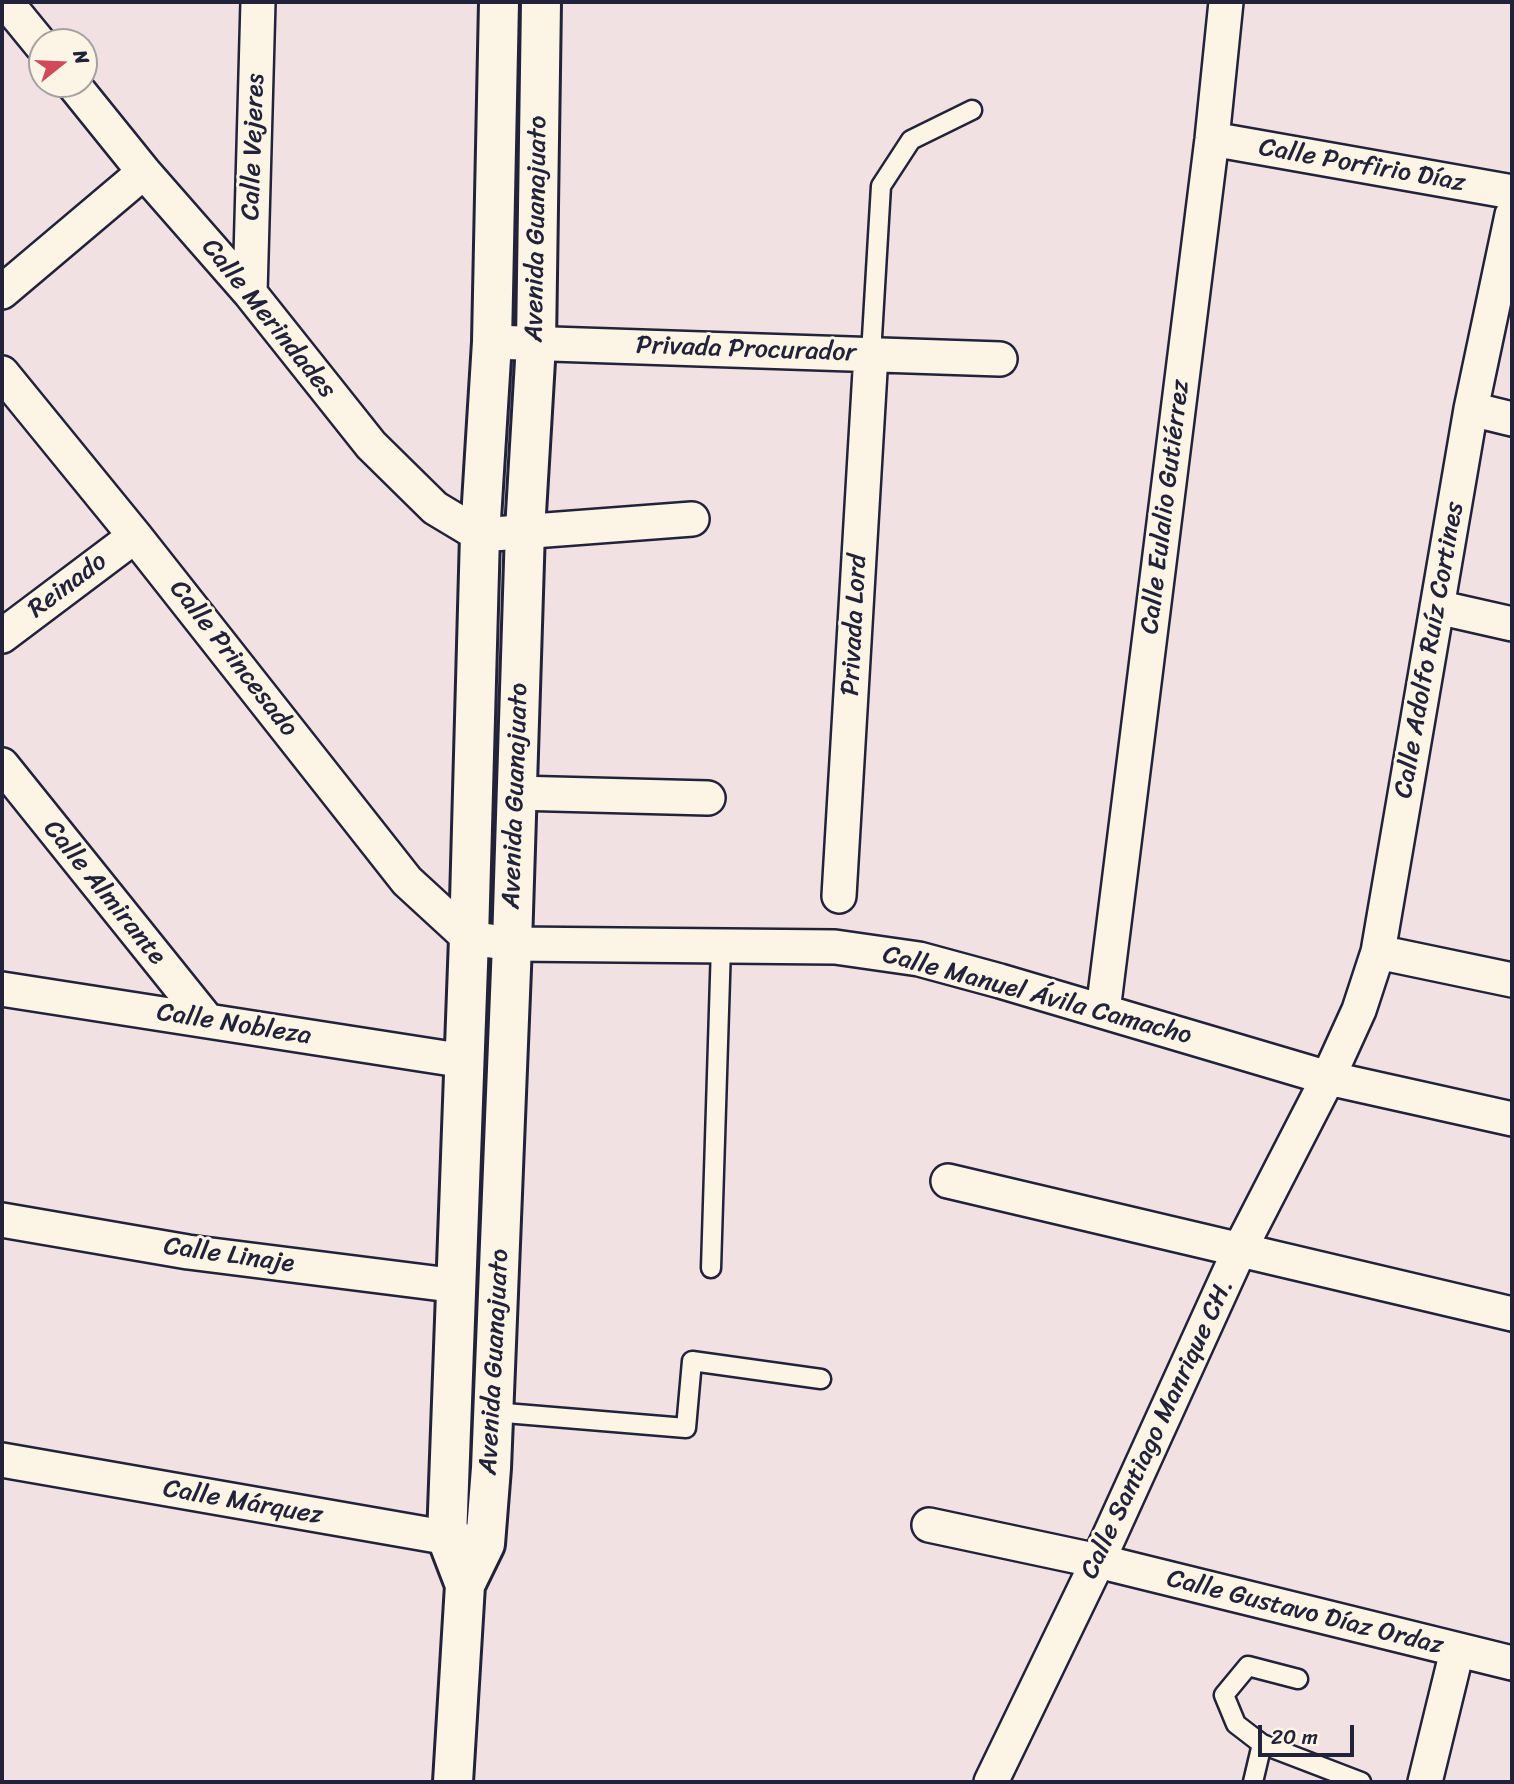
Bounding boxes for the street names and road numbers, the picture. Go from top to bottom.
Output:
street label: Calle Vejeres [236,73,272,221]
street label: Avenida Guanajuato [519,116,555,342]
street label: Calle Porfirio Díaz [1257,133,1467,199]
street label: Calle Merindades [194,233,342,405]
street label: Privada Procurador [635,331,857,369]
street label: Calle Eulalio Gutiérrez [1135,378,1197,636]
street label: Calle Adolfo Ruíz Cortines [1389,500,1471,800]
street label: Reinado [23,546,113,626]
street label: Privada Lord [836,553,874,697]
street label: Calle Princesado [162,574,304,744]
street label: Avenida Guanajuato [496,682,536,910]
street label: Calle Almirante [36,814,172,972]
street label: Calle Manuel Ávila Camacho [879,940,1195,1052]
street label: Calle Nobleza [155,997,313,1053]
street label: Calle Linaje [162,1231,296,1281]
street label: Avenida Guanajuato [474,1248,516,1476]
street label: Calle Santiago Manrique CH. [1075,1274,1241,1584]
street label: Calle Márquez [161,1474,325,1532]
street label: Calle Gustavo Díaz Ordaz [1163,1564,1447,1662]

